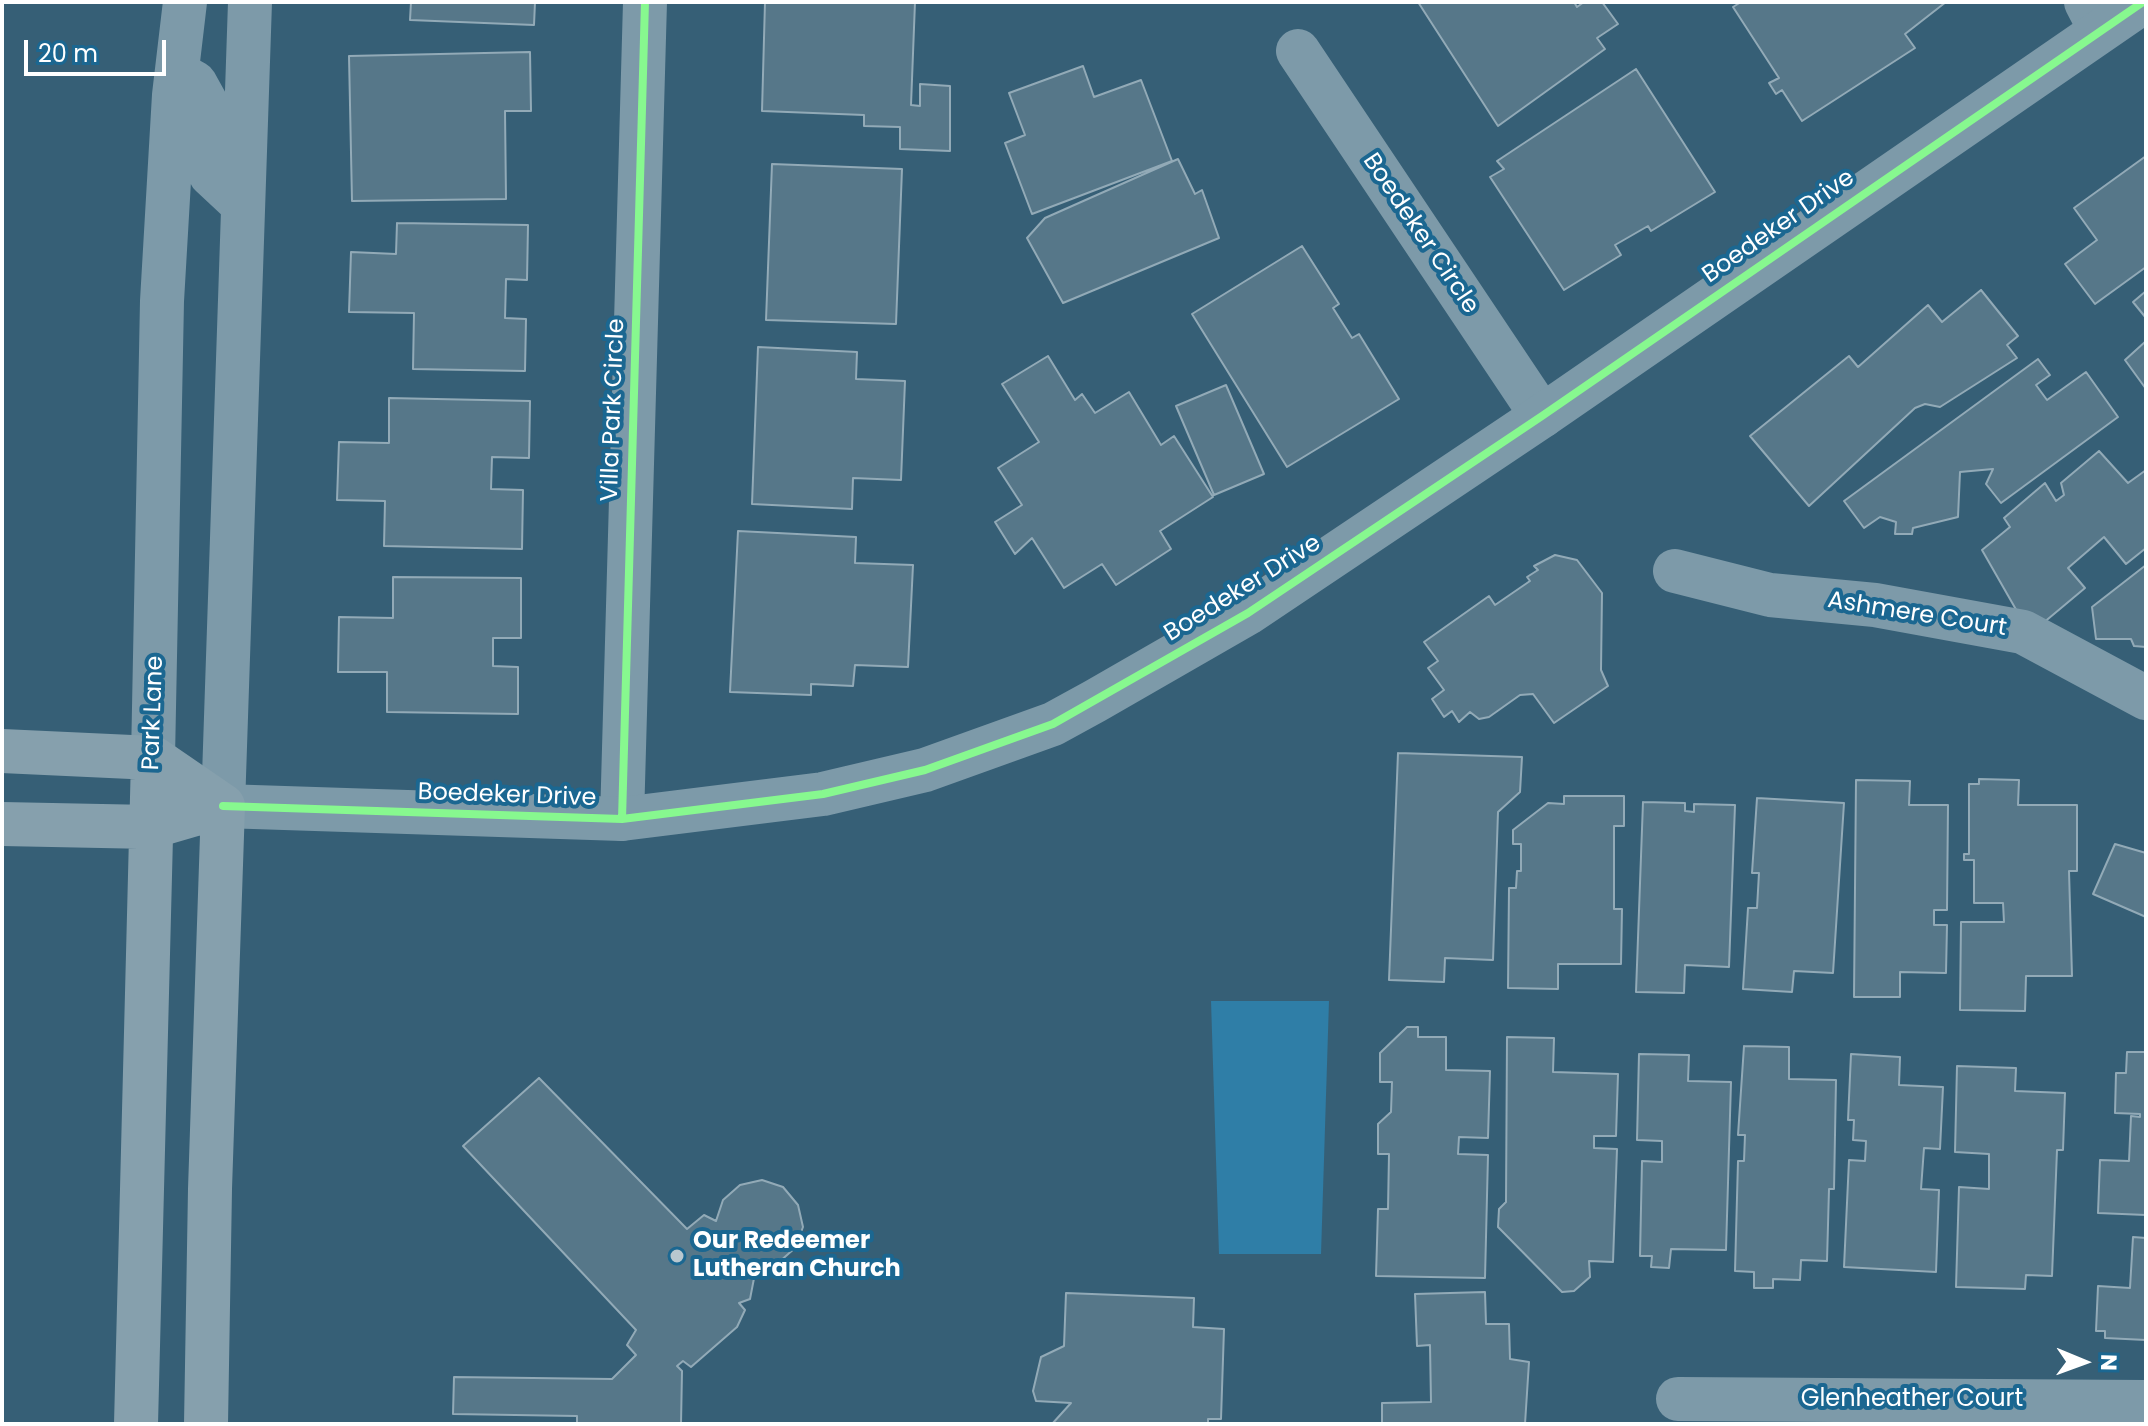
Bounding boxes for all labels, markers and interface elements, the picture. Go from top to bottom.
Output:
scale bar [28,24,170,74]
text: 20 m [38,37,98,70]
street label: Boedeker Circle [1356,148,1484,320]
street label: Boedeker Drive [1697,164,1861,290]
street label: Villa Park Circle [596,318,632,502]
street label: Boedeker Drive [1160,529,1326,649]
street label: Ashmere Court [1825,587,2009,643]
street label: Park Lane [138,655,170,771]
street label: Boedeker Drive [417,778,597,814]
place label: Our Redeemer Lutheran Church [693,1228,901,1284]
marker: Our Redeemer Lutheran Church [668,1247,686,1265]
north arrow [2044,1322,2124,1402]
text: N [2093,1354,2124,1371]
street label: Glenheather Court [1801,1386,2023,1414]

